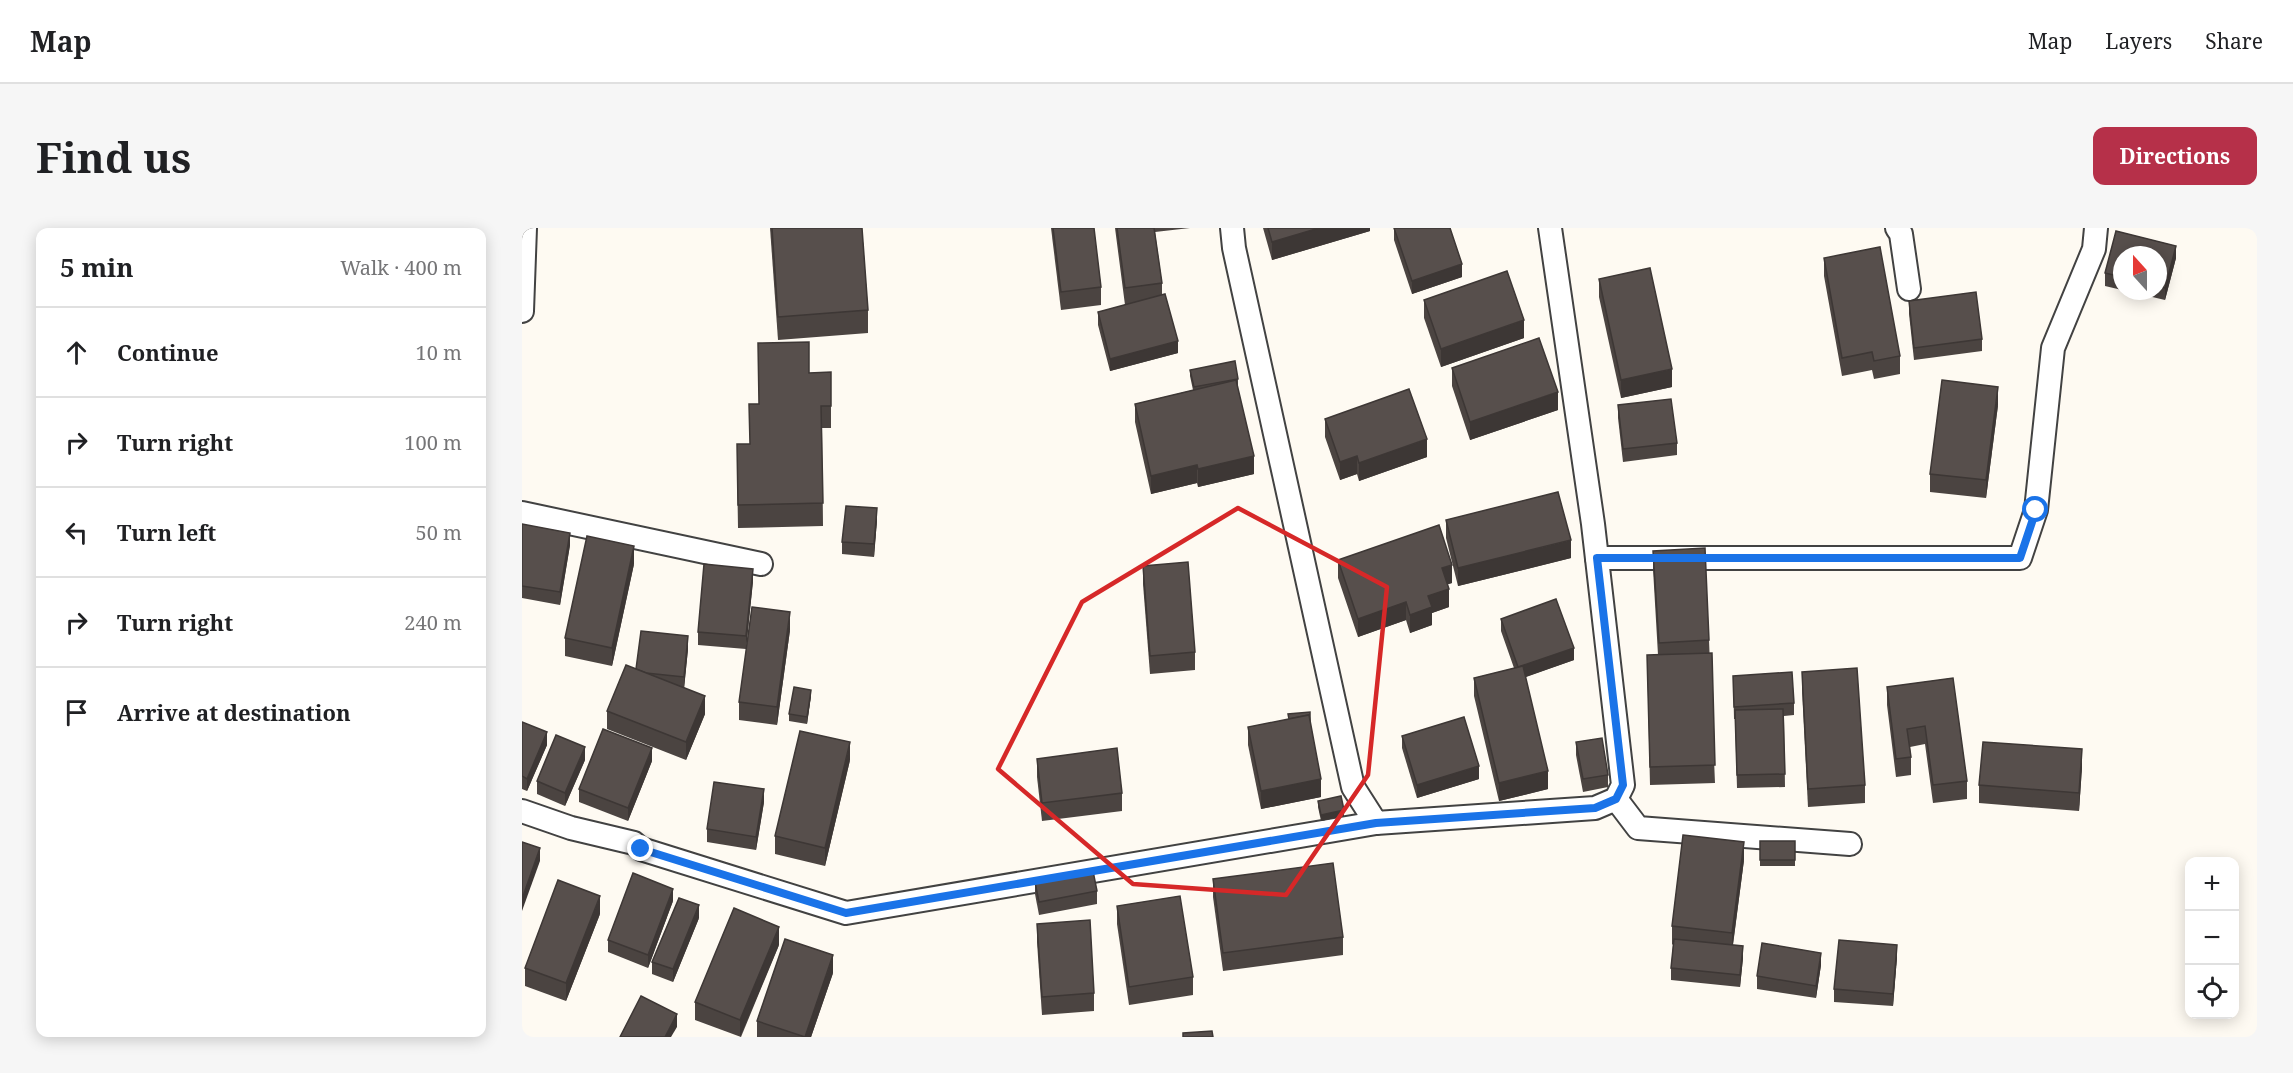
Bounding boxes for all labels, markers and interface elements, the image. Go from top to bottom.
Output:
text: Map [30,22,92,60]
text: Map [2028,27,2072,55]
text: Layers [2105,27,2172,55]
text: Share [2205,27,2263,55]
button: Directions [2093,127,2257,185]
text: Find us [36,128,191,185]
north arrow [2113,246,2167,300]
text: 5 min [60,249,134,285]
text: Walk · 400 m [340,254,462,281]
icon: ahead [60,336,93,369]
text: Continue [117,337,219,367]
text: 10 m [416,339,462,366]
icon: right [60,426,93,459]
text: Turn right [117,427,233,457]
text: 100 m [404,429,462,456]
route start [2022,496,2048,522]
icon: left [60,516,93,549]
text: Turn left [117,517,216,547]
text: 50 m [416,519,462,546]
icon: right [60,606,93,639]
text: Turn right [117,607,233,637]
text: 240 m [404,609,462,636]
icon: arrive [60,696,93,729]
text: Arrive at destination [117,697,351,727]
route end [627,835,653,861]
map controls [2185,857,2239,1019]
button: + [2185,857,2239,911]
button: − [2185,911,2239,965]
button: locate [2185,965,2239,1019]

